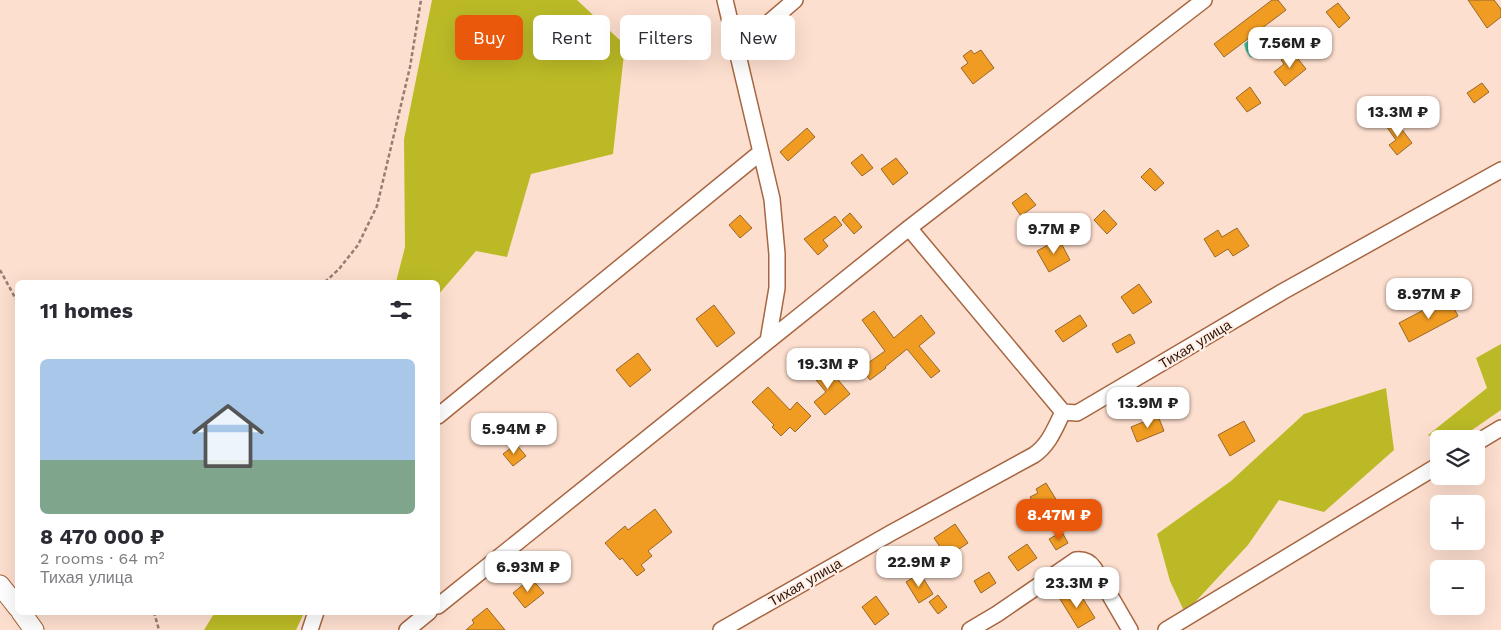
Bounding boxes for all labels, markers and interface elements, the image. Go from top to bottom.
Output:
chip: Buy [455,15,523,60]
chip: Rent [533,15,610,60]
chip: Filters [620,15,711,60]
chip: New [721,15,795,60]
pin: 7.56M ₽ [1244,27,1336,69]
text: 7.56M ₽ [1259,33,1321,52]
pin: 13.3M ₽ [1352,96,1444,138]
text: 13.3M ₽ [1368,102,1428,121]
pin: 9.7M ₽ [1013,212,1095,255]
text: 9.7M ₽ [1028,219,1080,238]
pin: 8.97M ₽ [1383,278,1475,320]
text: 8.97M ₽ [1397,284,1461,303]
icon: filters [387,296,415,324]
text: 11 homes [40,298,133,323]
street label: Тихая улица [1156,316,1234,372]
pin: 19.3M ₽ [782,348,874,390]
text: 19.3M ₽ [798,354,858,373]
pin: 13.9M ₽ [1102,386,1194,429]
icon: home [183,391,273,481]
text: 13.9M ₽ [1117,393,1179,412]
pin: 5.94M ₽ [468,412,560,455]
text: 5.94M ₽ [482,419,546,438]
map controls [1430,430,1485,615]
button: layers [1430,430,1485,485]
button: + [1430,495,1485,550]
pin: 8.47M ₽ [1013,498,1105,541]
text: 8.47M ₽ [1027,505,1091,524]
text: 8 470 000 ₽ [40,524,164,549]
pin: 22.9M ₽ [873,546,965,588]
text: 2 rooms · 64 m² [40,549,165,568]
pin: 6.93M ₽ [482,550,574,593]
text: 22.9M ₽ [887,552,951,571]
street label: Тихая улица [766,555,844,609]
text: 6.93M ₽ [496,557,560,576]
button: − [1430,560,1485,615]
pin: 23.3M ₽ [1031,566,1123,609]
text: Тихая улица [40,568,133,587]
text: 23.3M ₽ [1045,573,1109,592]

